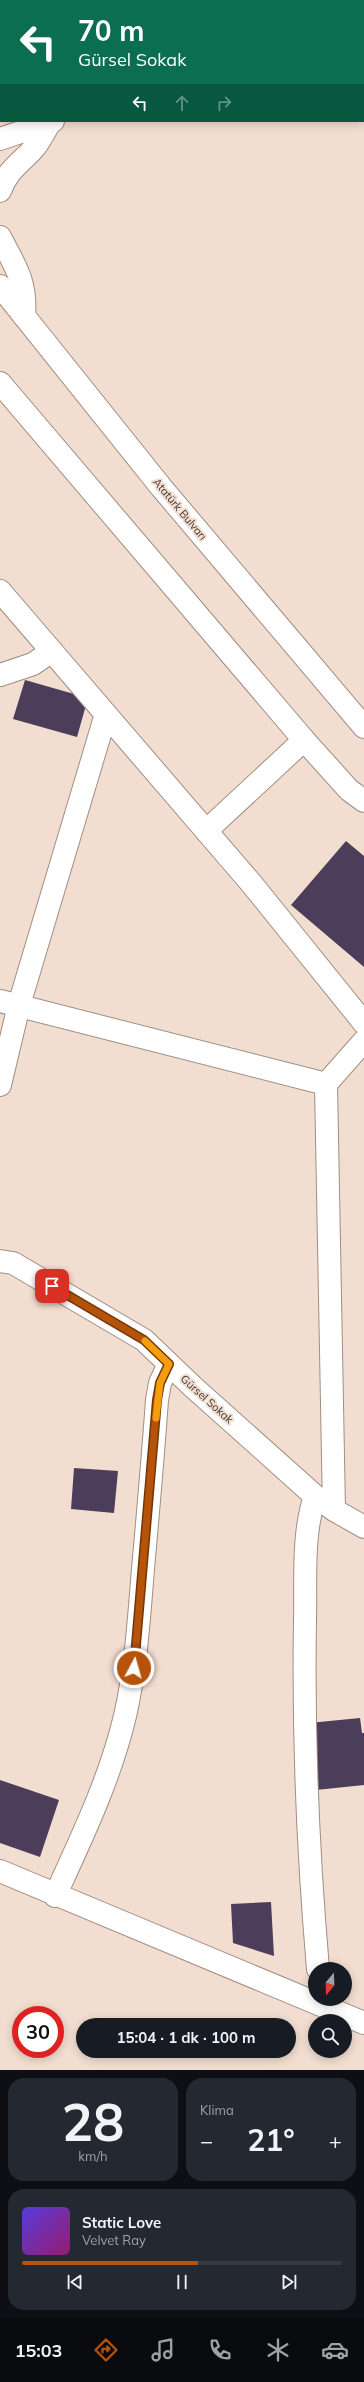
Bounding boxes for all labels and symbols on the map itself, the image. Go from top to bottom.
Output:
street label: Atatürk Bulvarı [150,475,210,543]
pin [35,1269,69,1303]
street label: Gürsel Sokak [178,1372,237,1427]
position arrow [113,1647,155,1689]
north arrow [308,1962,352,2006]
speed limit sign: 30 [12,2006,64,2058]

